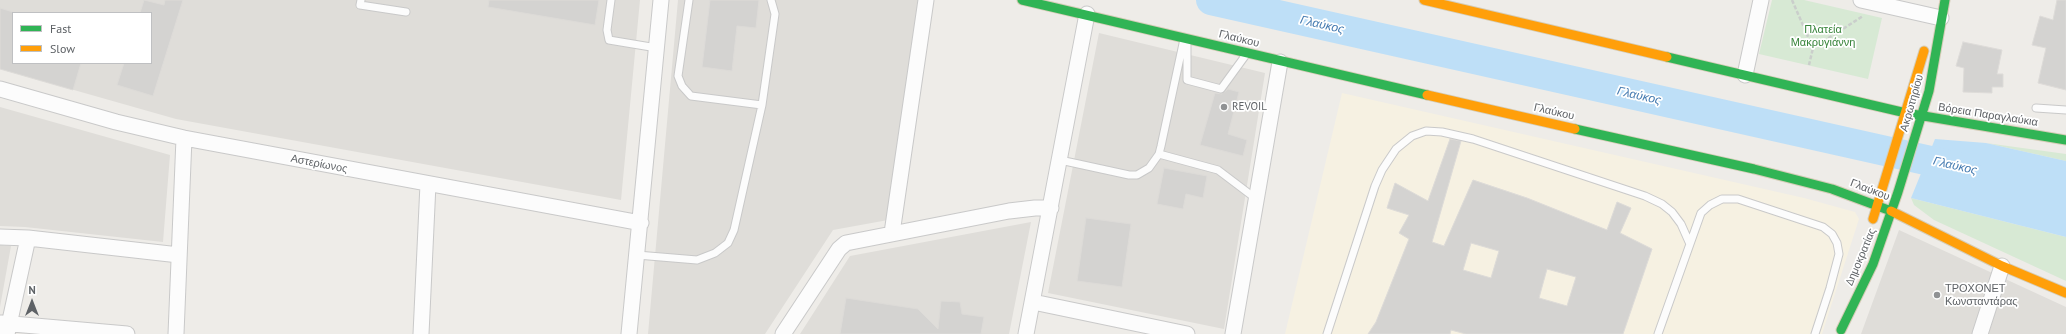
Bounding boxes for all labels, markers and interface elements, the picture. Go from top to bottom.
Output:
legend [12,12,152,64]
water label: Γλαύκος [1299,13,1345,37]
text: Fast [50,21,71,36]
park label: Πλατεία Μακρυγιάννη [1791,23,1855,49]
street label: Γλαύκου [1217,28,1261,50]
text: Slow [50,41,75,56]
street label: Ακρωτηρίου [1898,73,1926,133]
water label: Γλαύκος [1616,84,1662,108]
place label: REVOIL [1232,100,1267,114]
street label: Γλαύκου [1532,101,1576,123]
street label: Βόρεια Παραγλαύκια [1937,101,2039,129]
marker: REVOIL [1219,102,1229,112]
street label: Αστερίωνος [289,152,349,176]
water label: Γλαύκος [1932,154,1978,178]
street label: Γλαύκου [1848,176,1892,204]
street label: Δημοκρατίας [1843,226,1879,288]
north arrow [12,282,52,322]
place label: ΤΡΟΧΟΝΕΤ Κωνσταντάρας [1945,282,2018,308]
text: N [28,283,36,297]
marker: ΤΡΟΧΟΝΕΤ Κωνσταντάρας [1932,290,1942,300]

